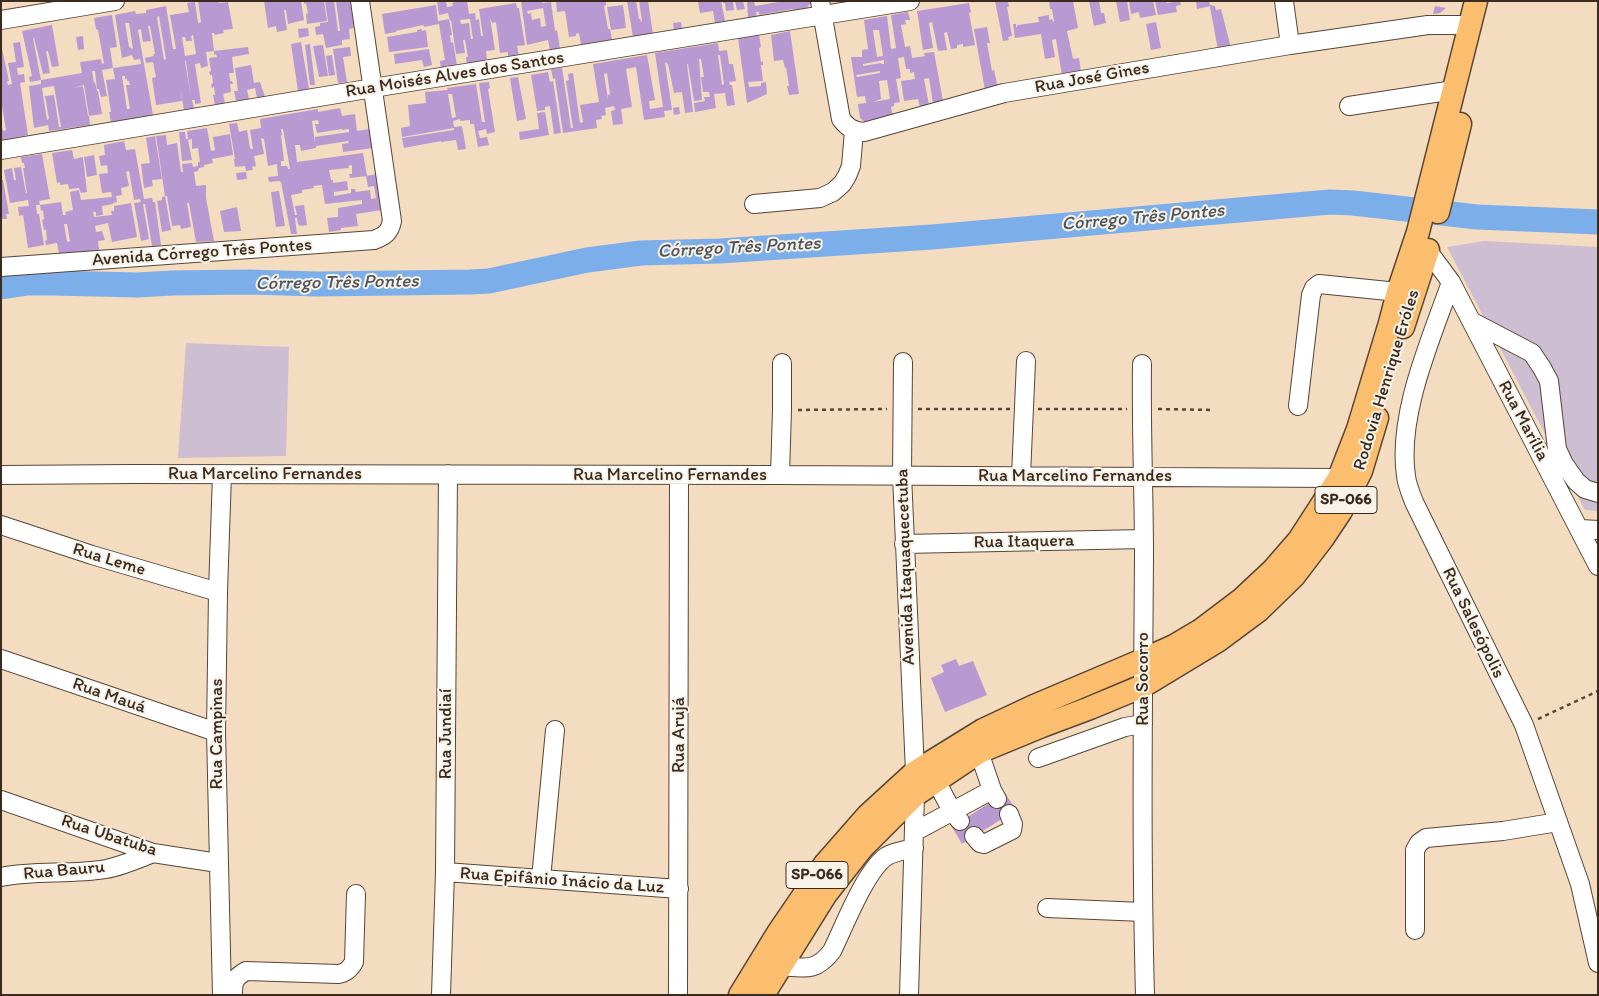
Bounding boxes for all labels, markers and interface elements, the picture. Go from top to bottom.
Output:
street label: Rua Moisés Alves dos Santos [344,47,566,103]
street label: Rua José Gines [1033,57,1151,99]
water label: Córrego Três Pontes [1061,200,1225,236]
water label: Córrego Três Pontes [657,232,821,264]
street label: Avenida Córrego Três Pontes [91,235,313,271]
water label: Córrego Três Pontes [255,270,419,296]
street label: Rodovia Henrique Eróles [1349,287,1425,473]
street label: Rua Marília [1493,377,1553,465]
street label: Rua Marcelino Fernandes [168,463,362,485]
street label: Rua Marcelino Fernandes [573,464,767,486]
street label: Rua Marcelino Fernandes [978,465,1172,487]
street label: Avenida Itaquaquecetuba [892,468,920,666]
road number: SP-066 [1315,486,1377,514]
street label: Rua Itaquera [973,530,1075,554]
street label: Rua Leme [70,539,148,581]
street label: Rua Salesópolis [1437,564,1509,682]
street label: Rua Socorro [1132,632,1154,726]
street label: Rua Mauá [69,673,149,719]
street label: Rua Campinas [206,679,228,789]
street label: Rua Jundiaí [435,689,457,779]
street label: Rua Arujá [668,697,690,773]
street label: Rua Ubatuba [58,810,160,862]
street label: Rua Bauru [22,857,106,885]
road number: SP-066 [786,862,848,888]
street label: Rua Epifânio Inácio da Luz [459,863,665,899]

